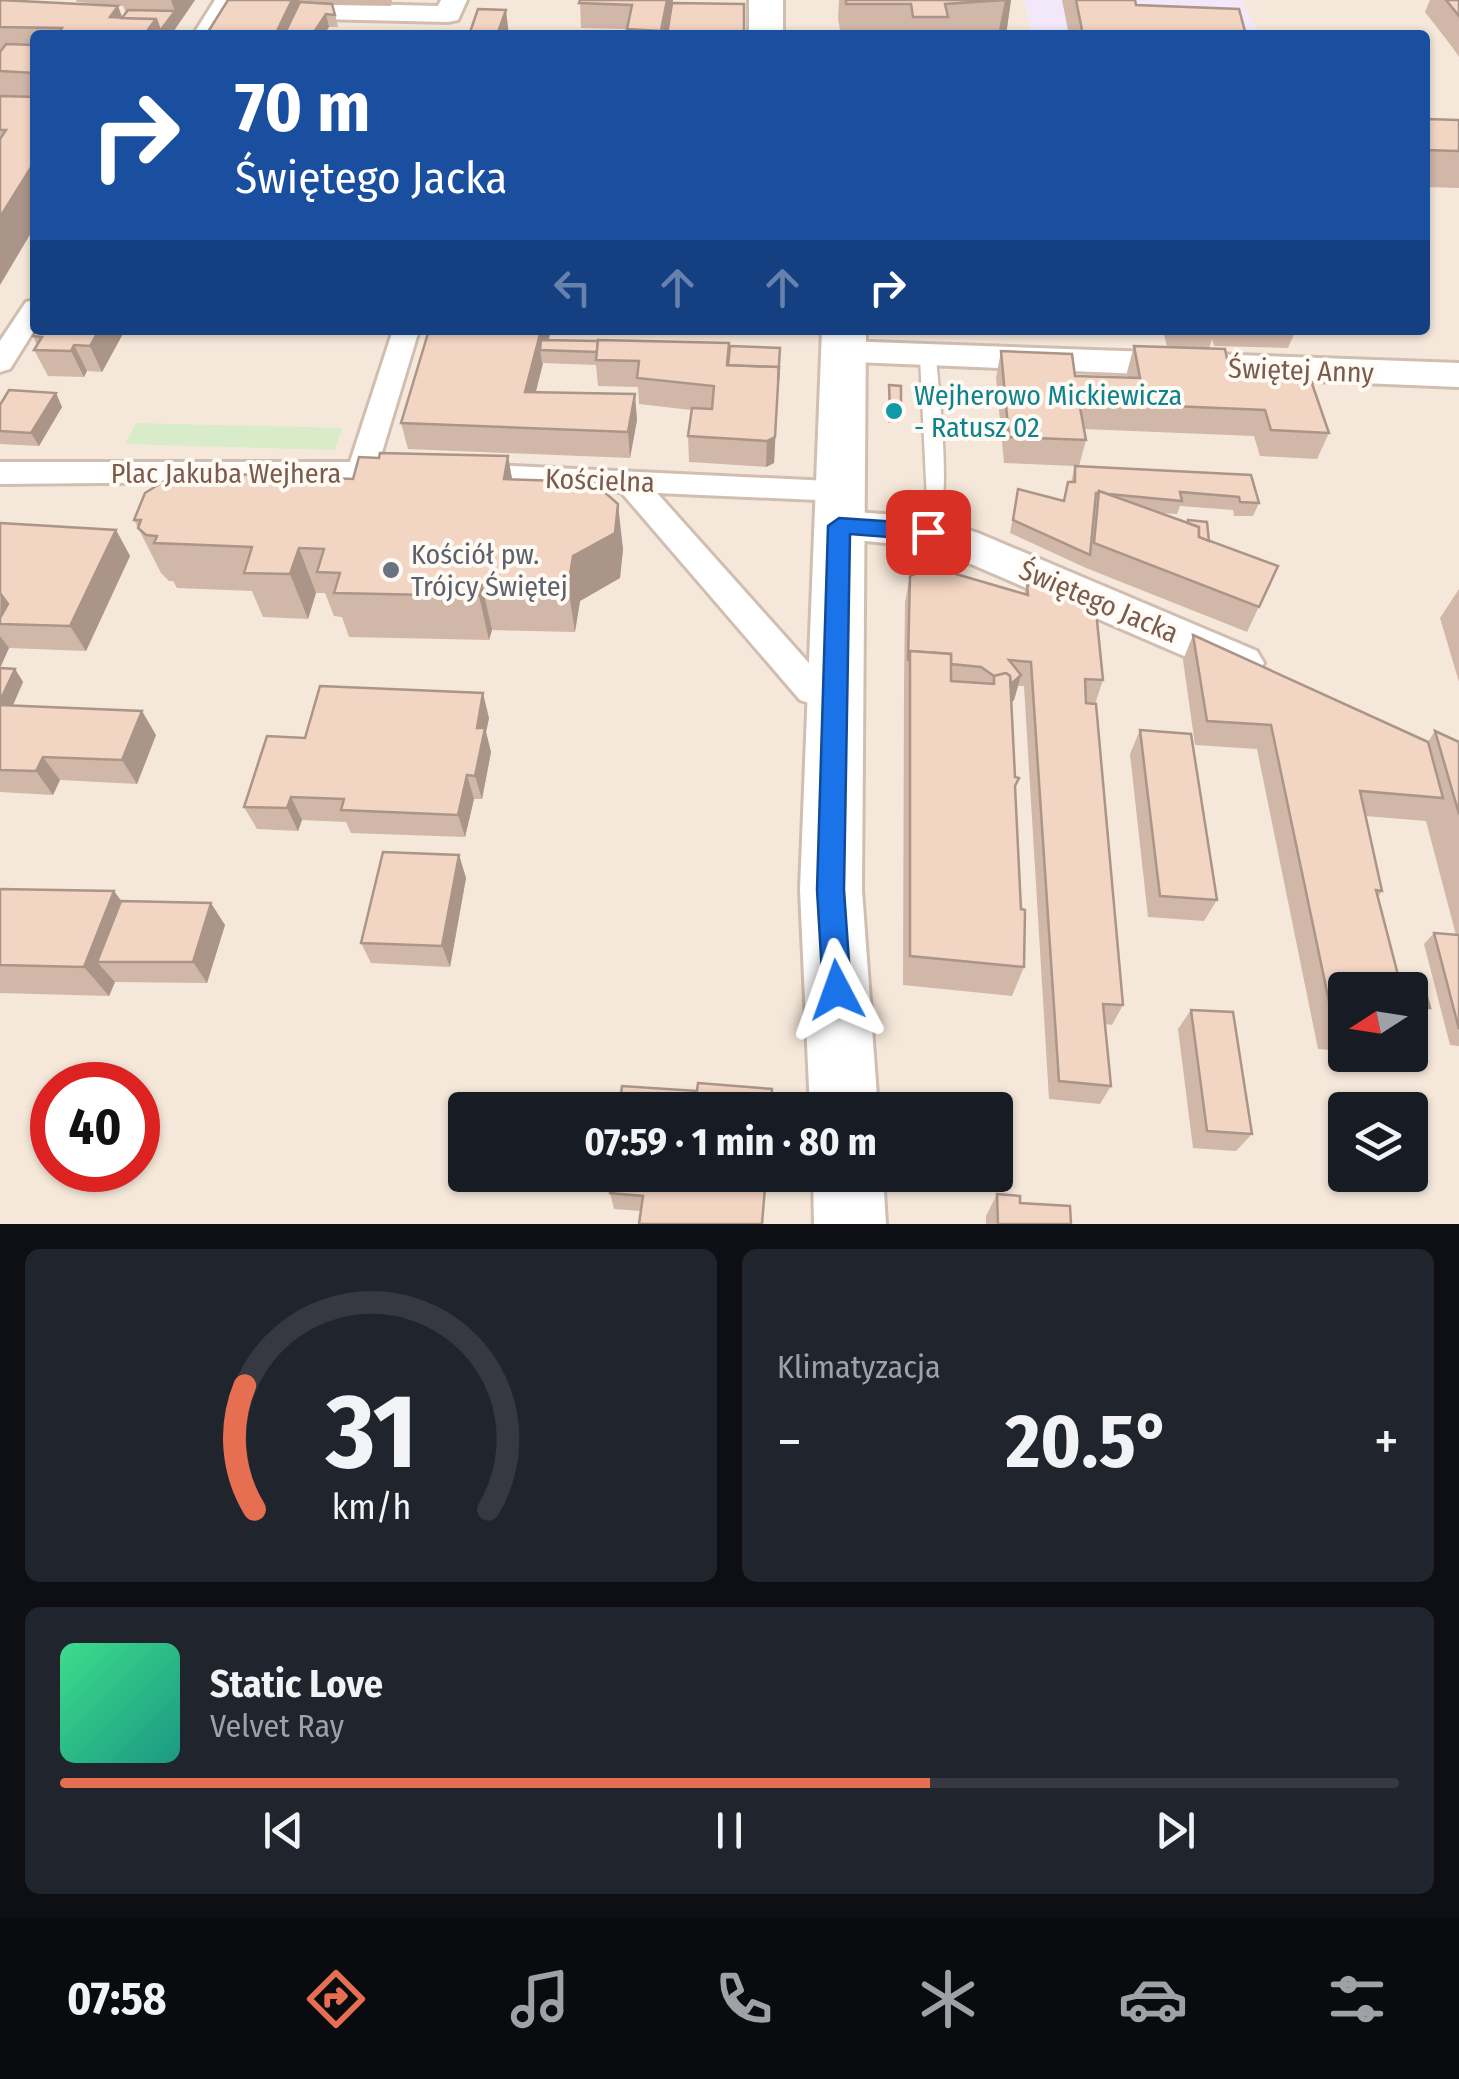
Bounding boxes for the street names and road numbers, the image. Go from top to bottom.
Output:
street label: Świętej Anny [1228,351,1375,390]
street label: Plac Jakuba Wejhera [111,457,341,490]
street label: Kościelna [545,462,655,499]
street label: Świętego Jacka [1014,553,1183,650]

